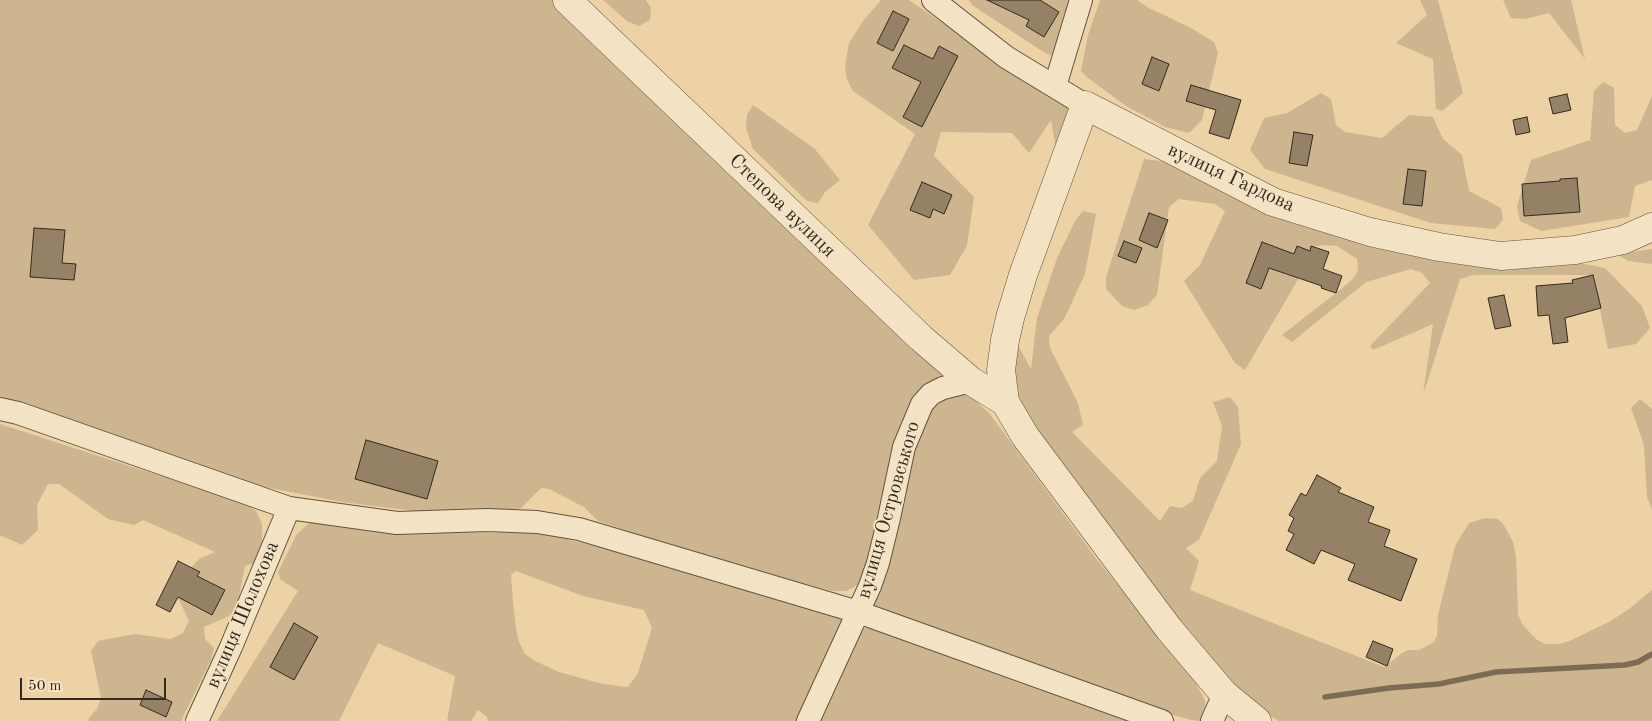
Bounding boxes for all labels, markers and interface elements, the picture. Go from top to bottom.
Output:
street label: вулиця Гардова [1164,138,1298,218]
street label: Степова вулиця [724,149,840,263]
street label: вулиця Островського [852,419,926,601]
street label: вулиця Шолохова [201,538,285,692]
scale bar [22,668,169,700]
text: 50 m [28,679,62,694]

